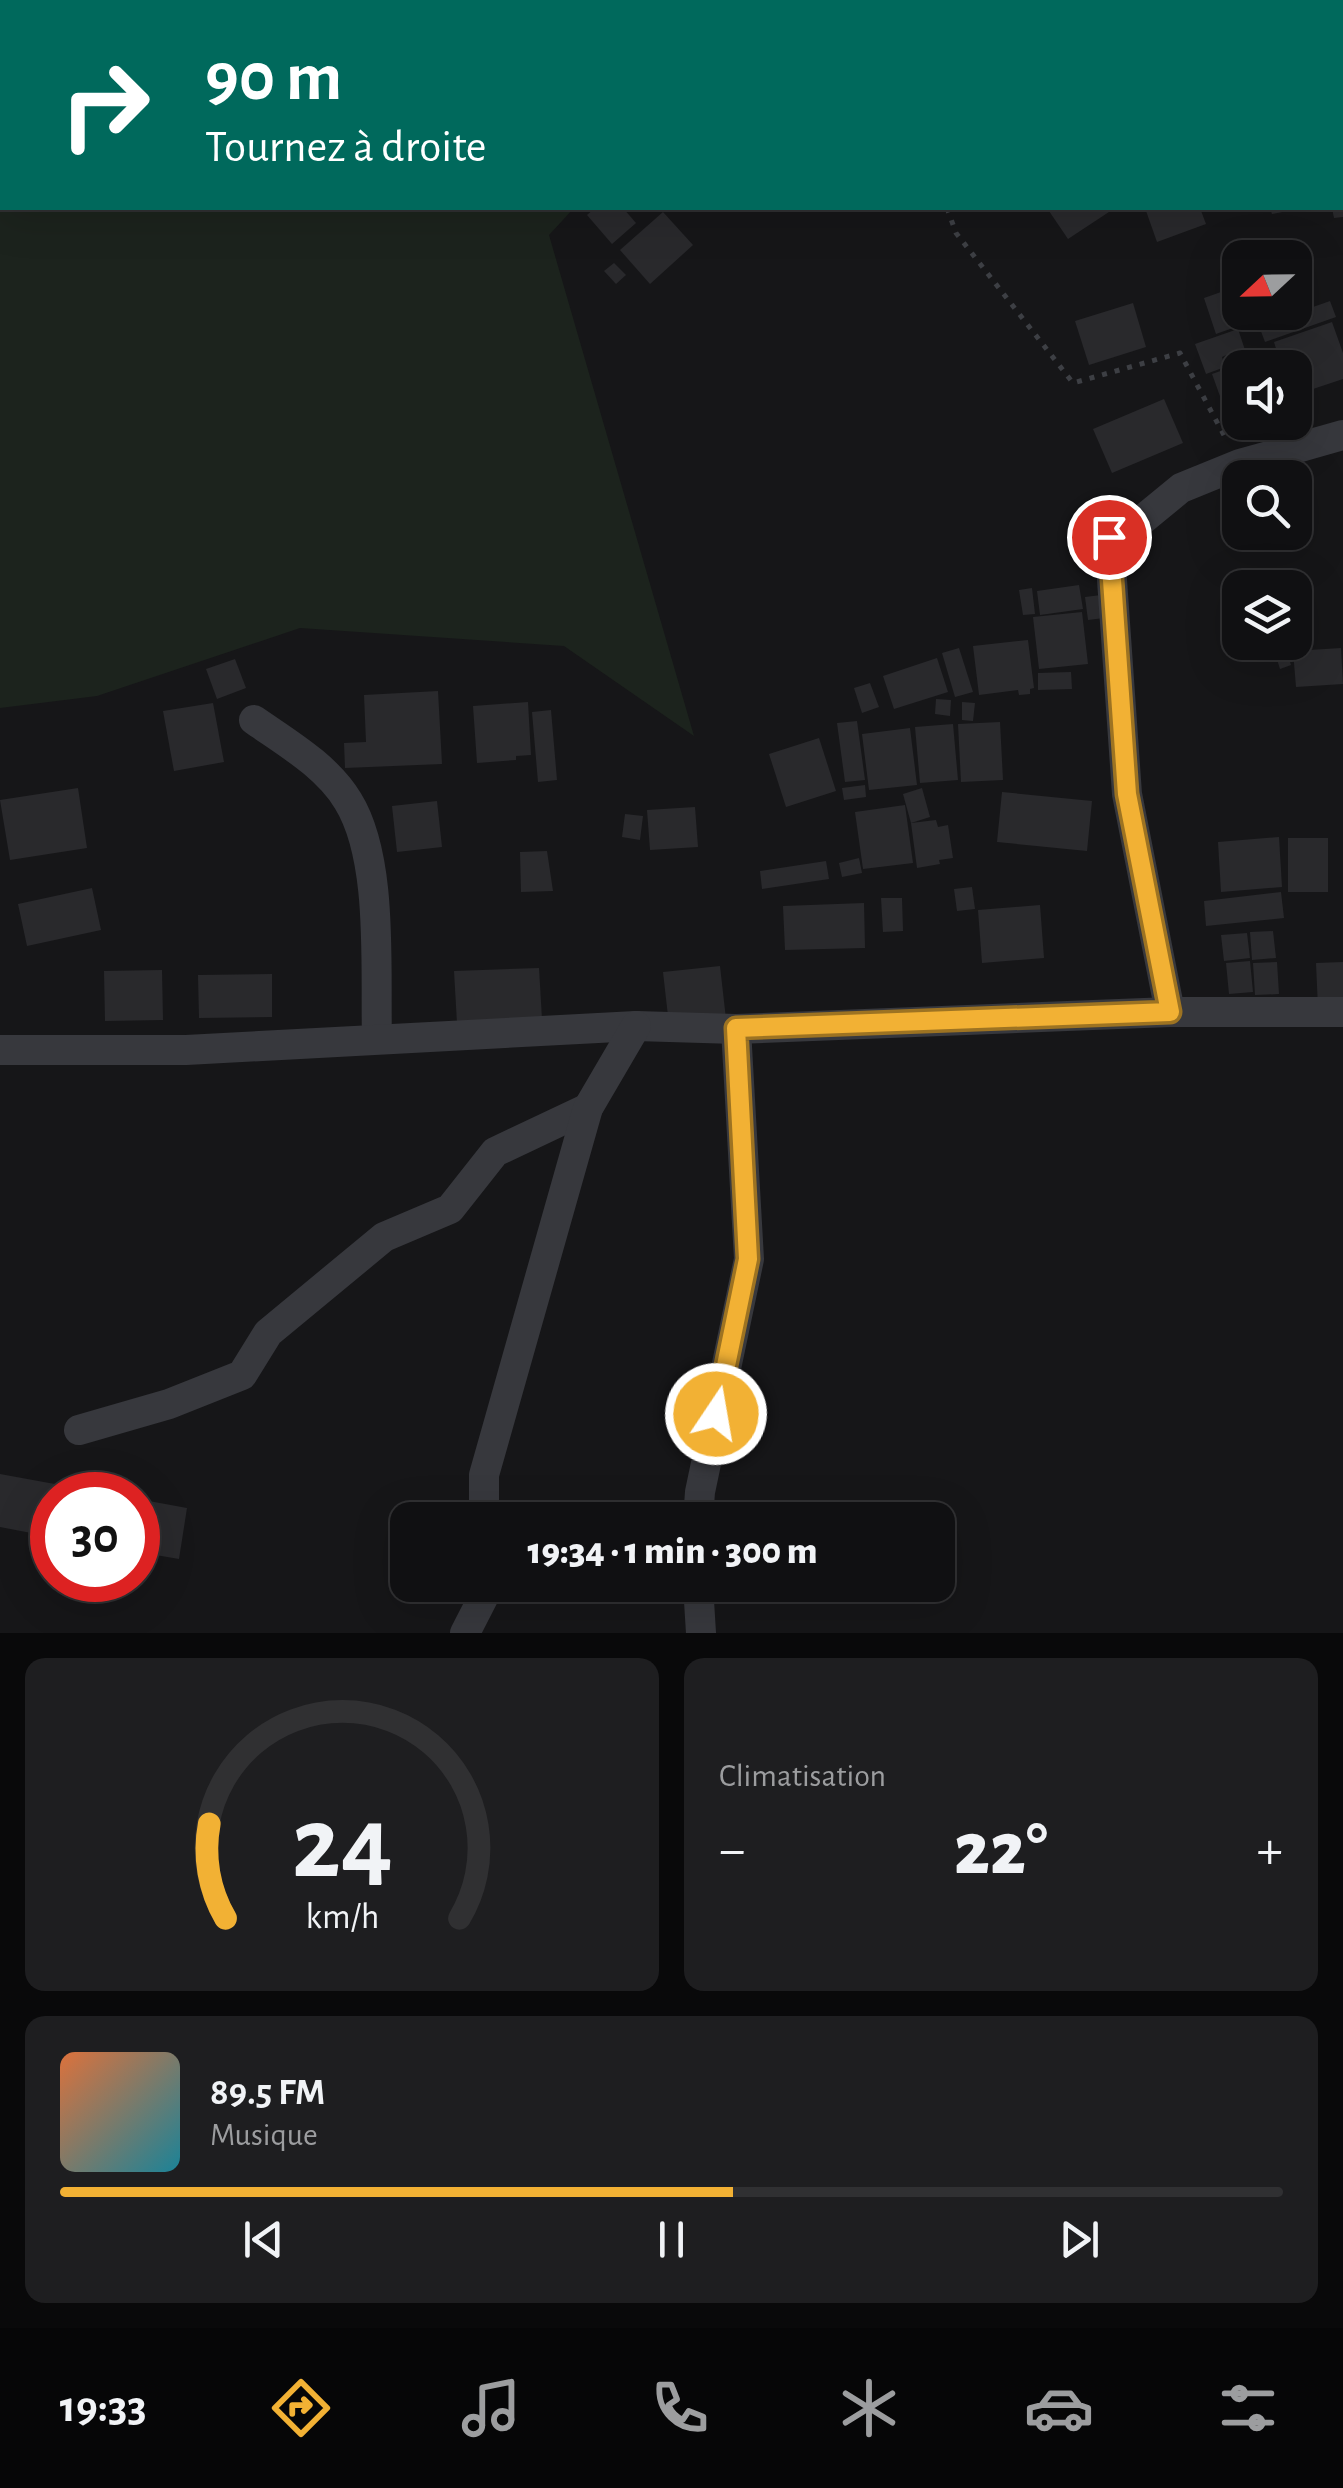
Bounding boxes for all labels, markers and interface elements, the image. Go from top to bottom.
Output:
icon: right [40,40,170,170]
text: 90 m [205,43,342,113]
text: Tournez à droite [205,125,487,170]
north arrow [1222,240,1312,330]
map controls [1222,240,1312,660]
button: sound [1222,350,1312,440]
button: search [1222,460,1312,550]
pin [1067,495,1152,580]
icon: arrive [1082,510,1137,565]
button: layers [1222,570,1312,660]
position arrow [664,1362,768,1466]
speed limit sign: 30 [30,1472,160,1602]
text: 19:34 · 1 min · 300 m [527,1533,818,1571]
text: Climatisation [719,1760,886,1792]
text: 24 [291,1793,393,1897]
text: 22° [954,1813,1048,1888]
text: − [719,1823,745,1878]
text: + [1257,1823,1283,1878]
text: km/h [305,1899,379,1935]
text: 89.5 FM [210,2074,325,2112]
text: Musique [210,2119,318,2151]
icon: previous [236,2212,291,2267]
icon: pause [644,2212,699,2267]
icon: next [1052,2212,1107,2267]
icon: directions [266,2373,336,2443]
icon: music [456,2373,526,2443]
icon: phone [645,2373,715,2443]
icon: climate [834,2373,904,2443]
icon: car [1024,2373,1094,2443]
icon: filters [1213,2373,1283,2443]
text: 19:33 [60,2385,147,2430]

